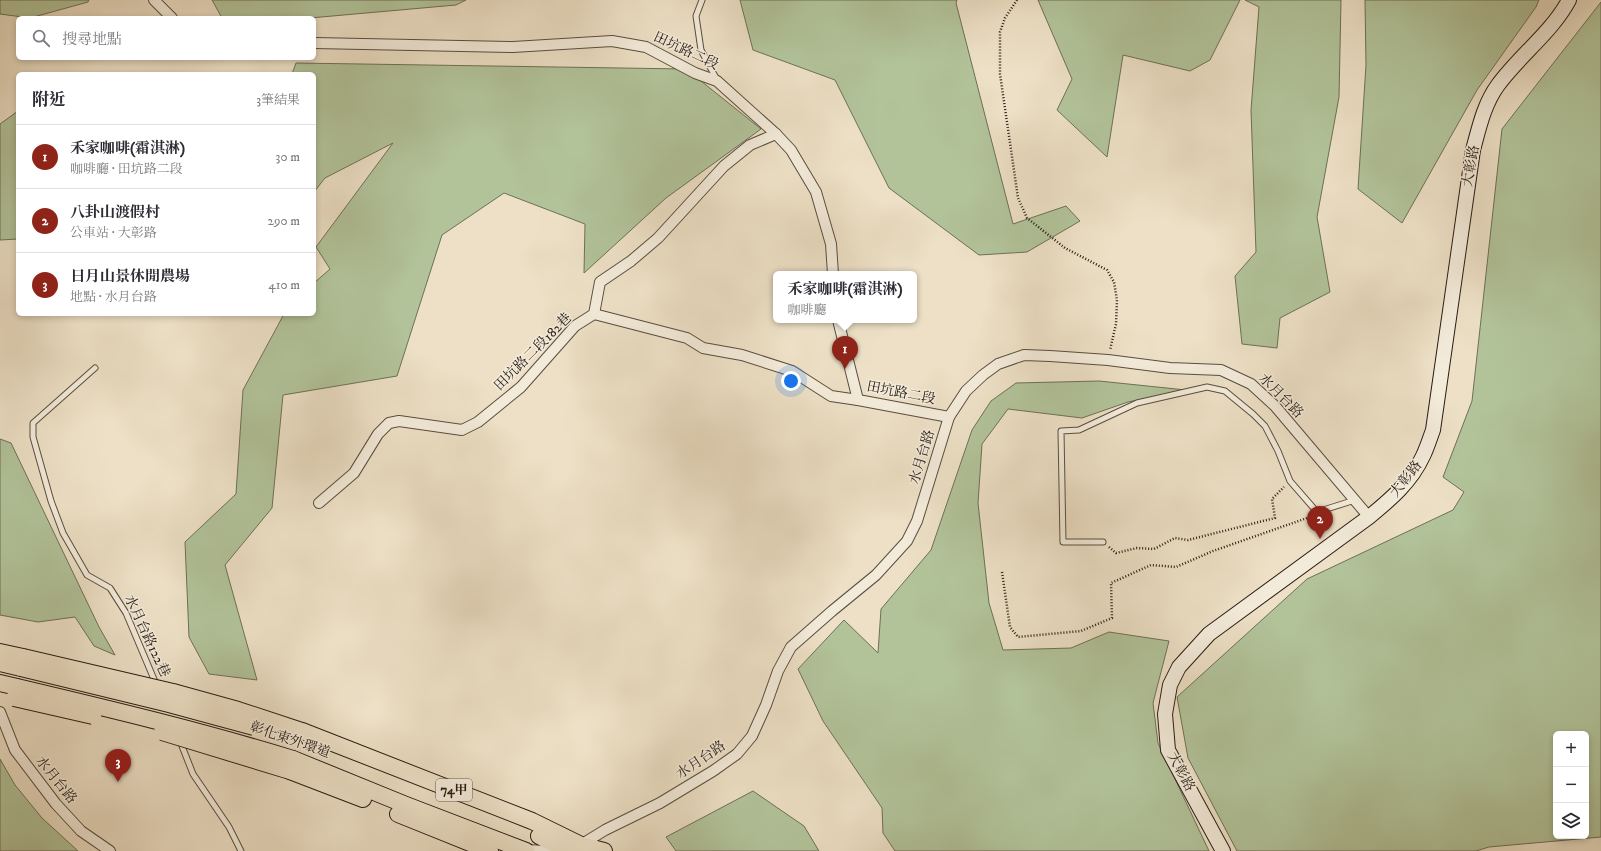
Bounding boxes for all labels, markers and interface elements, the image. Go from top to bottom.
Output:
search box [16,16,316,60]
icon: search [30,27,52,49]
street label: 田坑路二段 [650,28,722,74]
text: 搜尋地點 [62,30,122,49]
text: 附近 [32,89,66,111]
text: 3筆結果 [256,92,300,108]
text: 禾家咖啡(霜淇淋) [70,139,185,158]
street label: 大彰路 [1458,144,1484,188]
text: 1 [43,149,47,165]
text: 30 m [276,149,300,165]
text: 咖啡廳 · 田坑路二段 [70,161,183,177]
text: 八卦山渡假村 [70,203,160,222]
text: 2 [42,213,48,229]
text: 290 m [268,213,300,229]
text: 公車站 · 大彰路 [70,225,157,241]
text: 日月山景休閒農場 [70,267,190,286]
popup [773,271,917,323]
text: 3 [43,277,47,293]
text: 410 m [268,277,300,293]
text: 禾家咖啡(霜淇淋) [788,280,903,299]
text: 地點 · 水月台路 [70,289,157,305]
text: 咖啡廳 [788,302,827,318]
street label: 田坑路二段182巷 [490,309,576,395]
pin: 1 [832,336,858,369]
street label: 水月台路 [1255,370,1307,422]
your location [781,371,801,391]
street label: 田坑路二段 [865,377,937,409]
street label: 水月台路 [905,428,939,486]
street label: 大彰路 [1386,457,1426,501]
pin: 2 [1307,506,1333,539]
street label: 水月台路122巷 [120,592,174,680]
street label: 彰化東外環道 [247,718,333,762]
map controls [1553,731,1589,839]
button: + [1553,731,1589,767]
street label: 水月台路 [673,737,729,783]
pin: 3 [105,749,131,782]
street label: 大彰路 [1163,749,1199,795]
street label: 水月台路 [31,753,81,807]
button: − [1553,767,1589,803]
road number: 74甲 [436,779,472,801]
button: layers [1553,803,1589,839]

